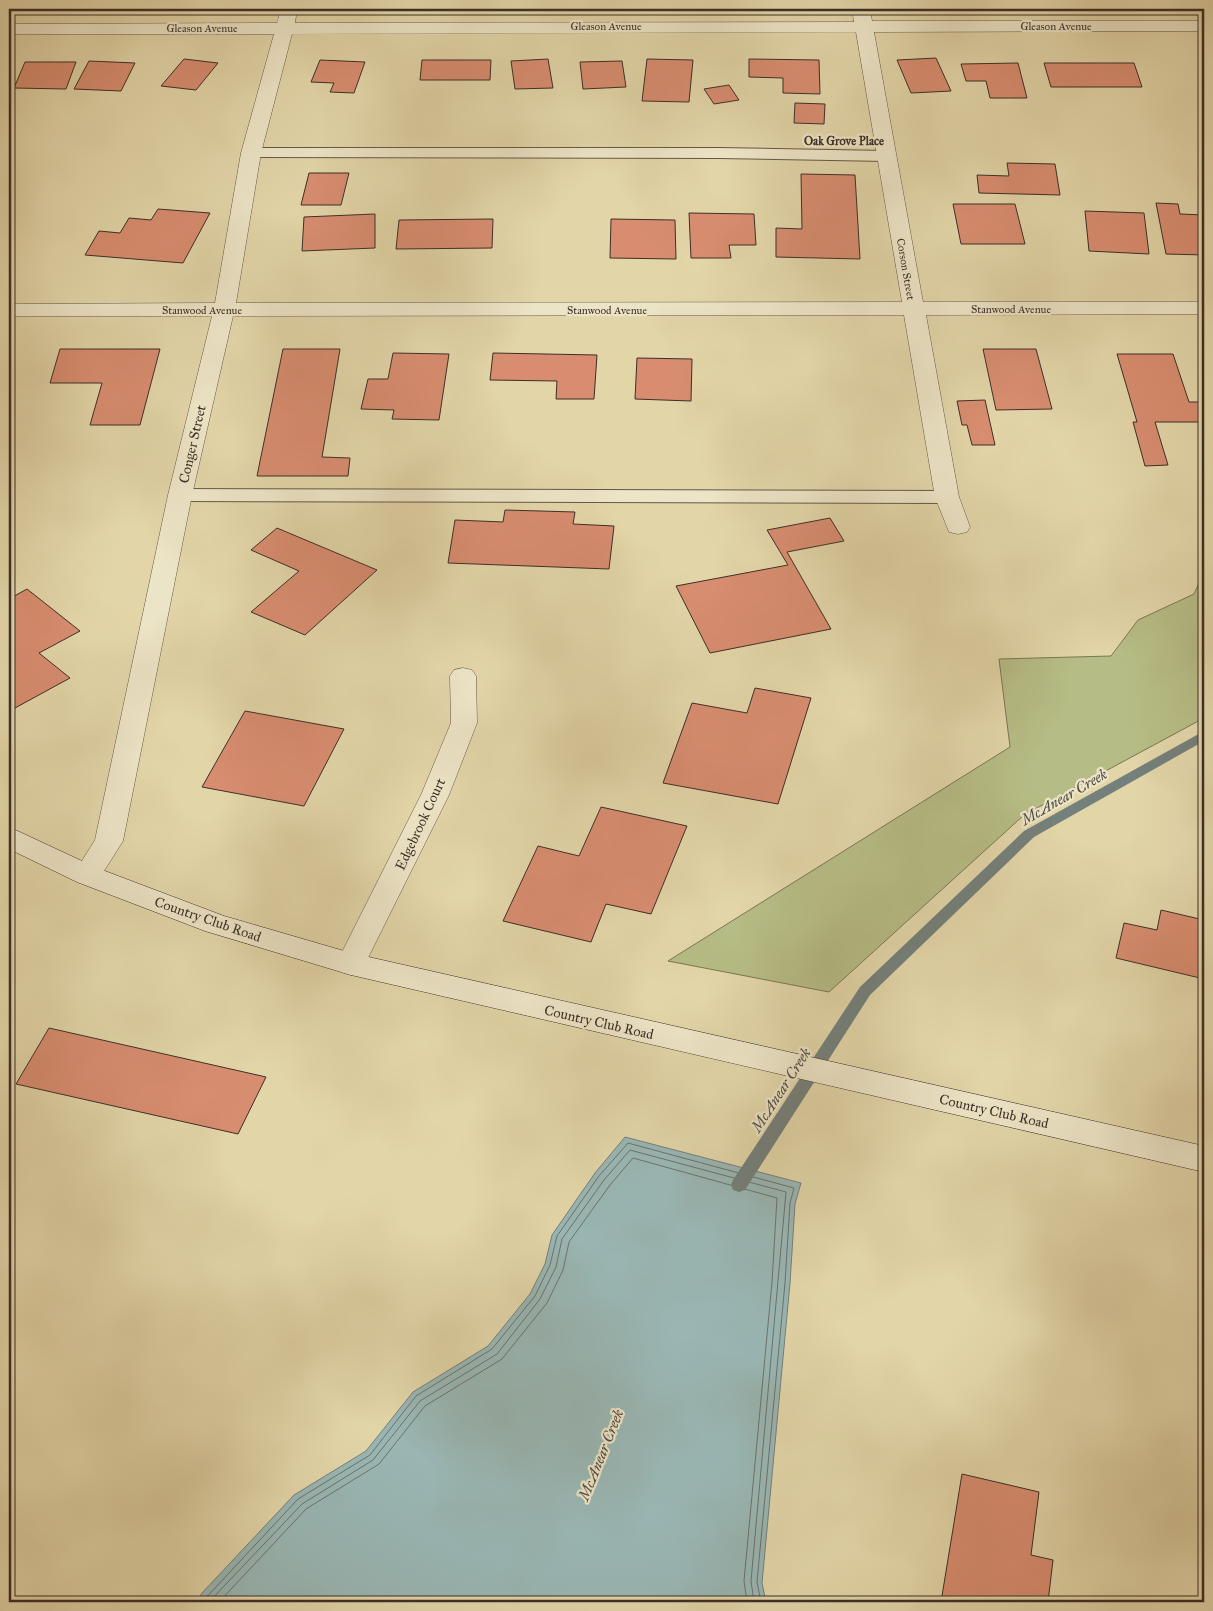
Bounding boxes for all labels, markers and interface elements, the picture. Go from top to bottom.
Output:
street label: Gleason Avenue [570,20,642,33]
street label: Gleason Avenue [1020,20,1092,33]
street label: Gleason Avenue [166,22,238,35]
district label: Oak Grove Place [804,134,884,148]
street label: Corson Street [894,237,917,301]
street label: Stanwood Avenue [971,303,1051,316]
street label: Stanwood Avenue [162,304,242,317]
street label: Stanwood Avenue [567,304,647,317]
street label: Conger Street [175,403,210,485]
water label: McAnear Creek [1016,765,1111,830]
street label: Edgebrook Court [392,776,449,873]
street label: Country Club Road [152,893,263,946]
street label: Country Club Road [542,1002,655,1043]
water label: McAnear Creek [746,1044,815,1137]
street label: Country Club Road [937,1091,1050,1132]
water label: McAnear Creek [574,1407,628,1505]

